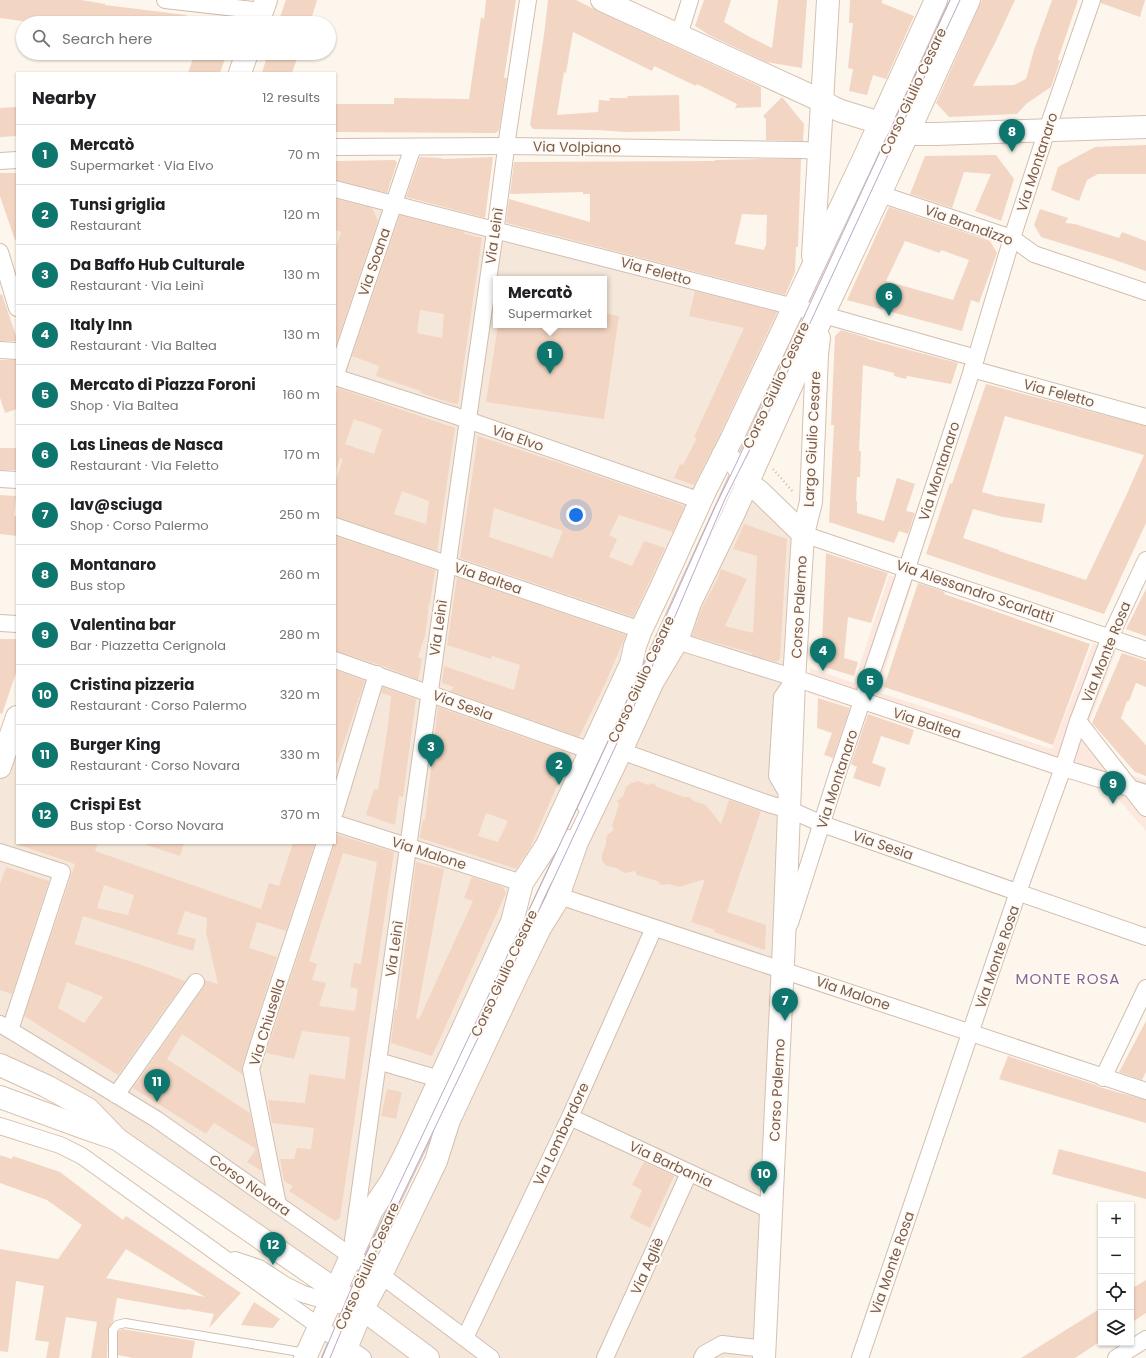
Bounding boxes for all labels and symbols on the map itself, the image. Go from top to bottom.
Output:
street label: Corso Giulio Cesare [875,24,951,158]
street label: Via Montanaro [1012,110,1062,214]
pin: 8 [999,119,1025,152]
street label: Via Volpiano [533,136,621,158]
street label: Via Brandizzo [922,200,1016,250]
street label: Via Leinì [480,206,508,265]
street label: Via Soana [353,225,395,299]
street label: Via Feletto [618,252,694,290]
pin: 6 [876,283,902,316]
street label: Corso Giulio Cesare [738,318,814,452]
pin: 1 [537,341,563,374]
street label: Largo Giulio Cesare [798,370,826,507]
street label: Via Feletto [1021,374,1097,412]
street label: Via Montanaro [914,419,964,523]
street label: Via Elvo [489,420,547,456]
your location [566,505,586,525]
street label: Corso Palermo [786,555,812,659]
street label: Via Alessandro Scarlatti [893,555,1057,627]
street label: Via Baltea [451,557,525,599]
street label: Via Leinì [424,598,452,657]
street label: Via Monte Rosa [1077,598,1135,706]
street label: Corso Giulio Cesare [603,612,679,746]
pin: 4 [810,638,836,671]
pin: 5 [857,668,883,701]
street label: Via Sesia [430,685,496,725]
street label: Via Baltea [890,703,964,743]
street label: Via Montanaro [812,727,862,831]
pin: 3 [418,734,444,767]
pin: 2 [546,752,572,785]
pin: 9 [1100,771,1126,804]
street label: Via Sesia [850,825,916,865]
street label: Via Malone [389,831,469,875]
street label: Via Monte Rosa [970,903,1024,1011]
street label: Corso Giulio Cesare [466,906,542,1040]
street label: Via Leinì [380,919,408,978]
district label: MONTE ROSA [1016,968,1120,989]
street label: Via Malone [813,971,893,1015]
street label: Via Chiusella [244,976,290,1068]
pin: 7 [772,988,798,1021]
street label: Corso Palermo [764,1038,790,1142]
pin: 11 [144,1069,170,1102]
street label: Via Lombardore [528,1079,594,1189]
street label: Via Barbania [626,1136,716,1192]
street label: Corso Novara [205,1149,295,1221]
pin: 10 [751,1161,777,1194]
street label: Corso Giulio Cesare [330,1199,404,1333]
street label: Via Monte Rosa [865,1209,919,1317]
pin: 12 [260,1232,286,1265]
street label: Via Agliè [626,1234,669,1298]

